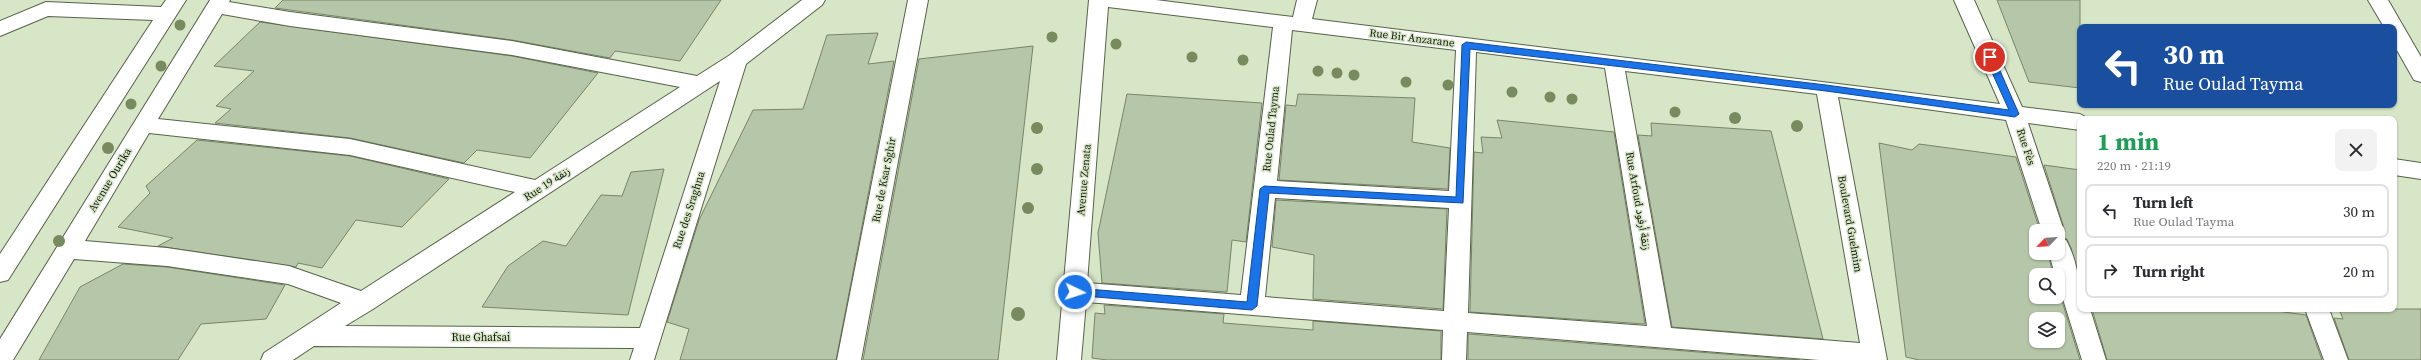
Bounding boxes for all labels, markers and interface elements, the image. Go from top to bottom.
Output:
street label: Rue Bir Anzarane [1368,25,1456,51]
text: 30 m [2163,35,2225,73]
pin [1973,40,2007,74]
icon: left [2097,40,2149,92]
icon: arrive [1979,46,2001,68]
text: Rue Oulad Tayma [2163,71,2304,96]
street label: Rue Oulad Tayma [1259,85,1283,172]
text: 1 min [2097,125,2159,158]
street label: Rue Fès [2013,127,2039,168]
button: close [2335,129,2377,171]
street label: Rue de Ksar Sghir [868,136,900,224]
street label: Avenue Zenata [1073,143,1095,216]
street label: Avenue Ourika [85,145,135,215]
street label: Rue Arfoud زنقة أرفود [1622,151,1654,251]
text: 220 m · 21:19 [2097,157,2171,174]
street label: Rue 19 زنقة [521,163,573,205]
street label: Rue des Sraghna [669,169,709,251]
street label: Boulevard Guelmim [1834,174,1866,274]
text: Turn left [2133,192,2193,213]
icon: left [2099,200,2121,222]
text: 30 m [2343,201,2375,222]
text: Rue Oulad Tayma [2133,213,2235,230]
north arrow [2029,224,2065,260]
map controls [2029,224,2065,348]
icon: right [2099,260,2121,282]
text: Turn right [2133,261,2205,282]
text: 20 m [2343,261,2375,282]
button: search [2029,268,2065,304]
position arrow [1054,271,1096,313]
button: layers [2029,312,2065,348]
street label: Rue Ghafsai [452,330,510,345]

